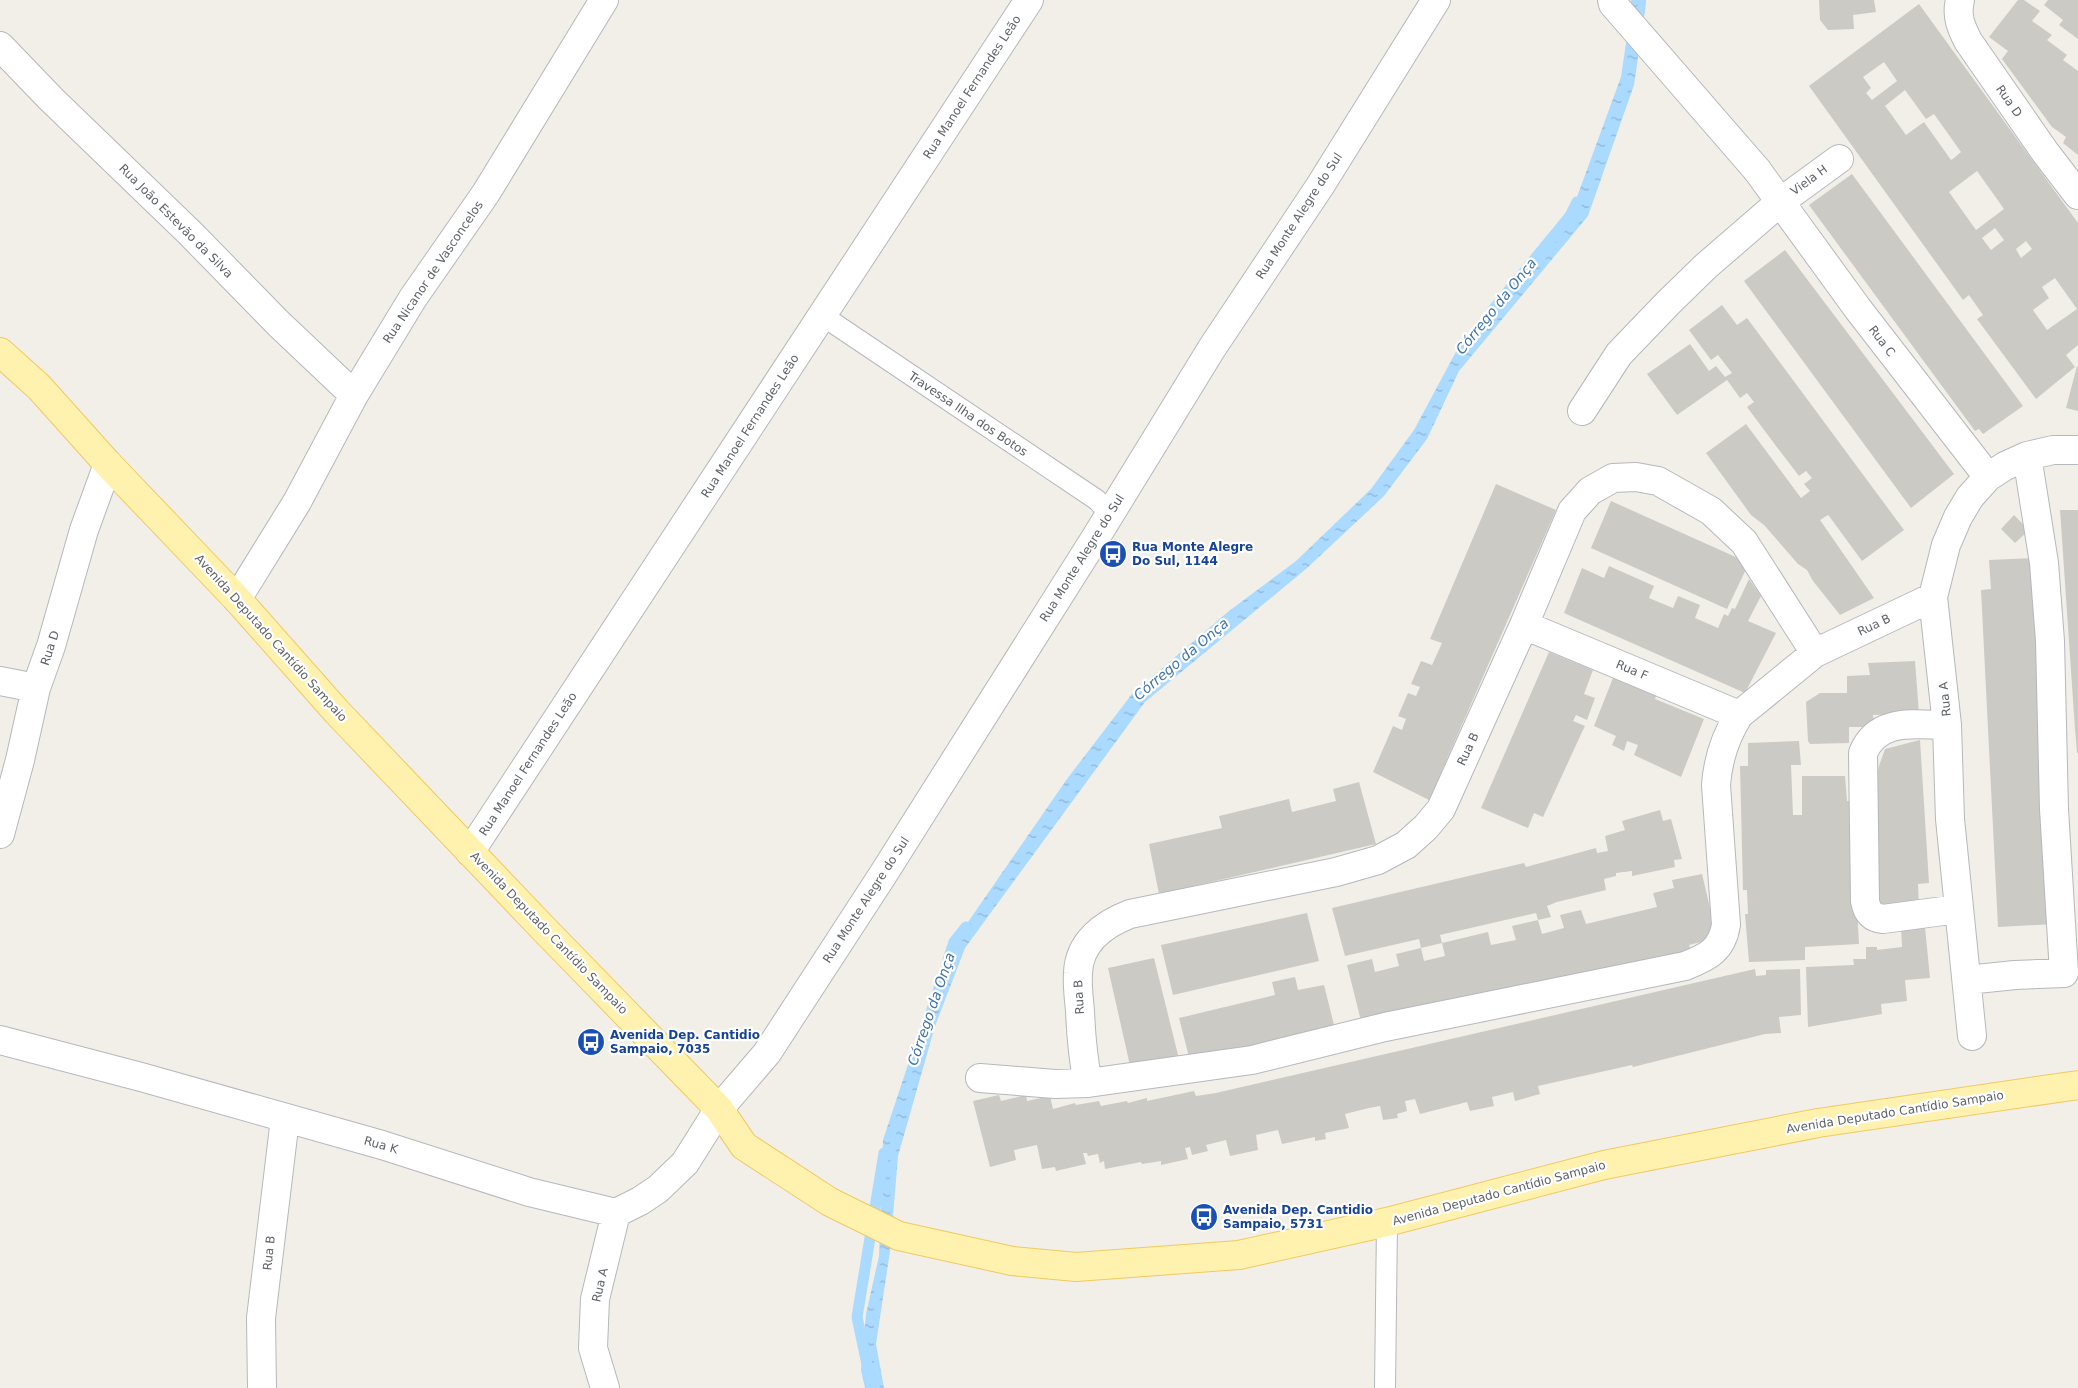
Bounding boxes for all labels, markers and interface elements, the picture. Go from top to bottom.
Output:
street label: Rua Manoel Fernandes Leão [920,13,1024,161]
street label: Rua D [1993,82,2025,120]
street label: Rua Monte Alegre do Sul [1253,150,1345,282]
street label: Rua João Estevão da Silva [116,161,236,281]
street label: Viela H [1788,162,1830,198]
street label: Rua Nicanor de Vasconcelos [380,198,486,346]
water label: Córrego da Onça [1453,255,1539,357]
street label: Rua C [1866,323,1898,359]
street label: Rua Manoel Fernandes Leão [698,352,802,500]
street label: Travessa Ilha dos Botos [905,368,1030,459]
street label: Rua Monte Alegre do Sul [1037,492,1127,624]
bus stop icon: Rua Monte Alegre Do Sul, 1144 [1098,539,1128,569]
place label: Rua Monte Alegre Do Sul, 1144 [1132,540,1253,568]
street label: Avenida Deputado Cantídio Sampaio [192,552,350,724]
street label: Rua B [1855,611,1893,639]
water label: Córrego da Onça [1130,615,1232,703]
street label: Rua D [38,629,62,667]
street label: Rua F [1614,657,1650,683]
street label: Rua A [1936,680,1954,717]
street label: Rua Manoel Fernandes Leão [476,690,580,838]
street label: Rua B [1454,730,1482,768]
street label: Rua Monte Alegre do Sul [820,834,912,966]
street label: Avenida Deputado Cantídio Sampaio [467,849,631,1017]
water label: Córrego da Onça [904,950,958,1068]
street label: Rua B [1071,979,1087,1015]
bus stop icon: Avenida Dep. Cantidio Sampaio, 7035 [576,1027,606,1057]
place label: Avenida Dep. Cantidio Sampaio, 7035 [610,1028,760,1056]
street label: Avenida Deputado Cantídio Sampaio [1785,1088,2005,1136]
street label: Rua K [363,1134,401,1157]
street label: Avenida Deputado Cantídio Sampaio [1391,1158,1607,1228]
bus stop icon: Avenida Dep. Cantidio Sampaio, 5731 [1189,1202,1219,1232]
place label: Avenida Dep. Cantidio Sampaio, 5731 [1223,1203,1373,1231]
street label: Rua B [260,1235,278,1271]
street label: Rua A [589,1266,611,1304]

